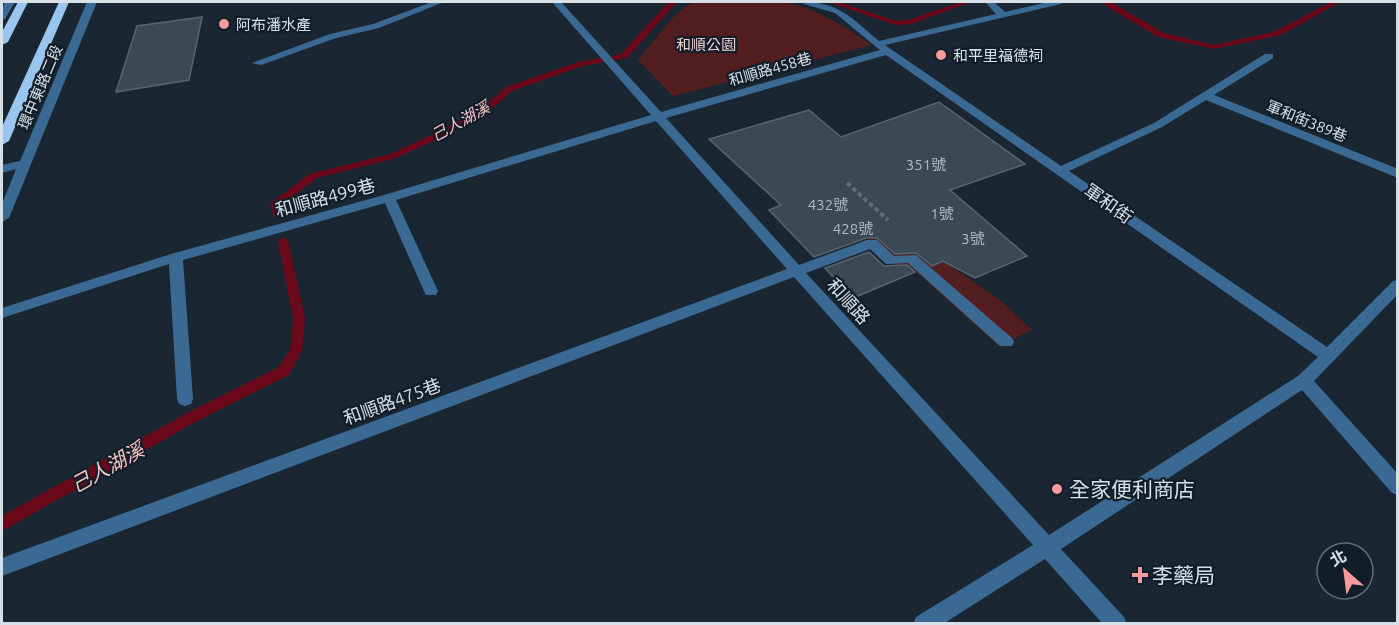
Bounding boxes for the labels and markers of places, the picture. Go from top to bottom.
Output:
place label: 阿布潘水產 [236,16,311,33]
marker: 阿布潘水產 [217,17,231,31]
place label: 和平里福德祠 [953,47,1043,64]
marker: 和平里福德祠 [934,48,948,62]
place label: 全家便利商店 [1069,477,1195,501]
marker: 全家便利商店 [1050,482,1064,496]
place label: 李藥局 [1152,563,1215,587]
marker: 李藥局 [1133,568,1147,582]

